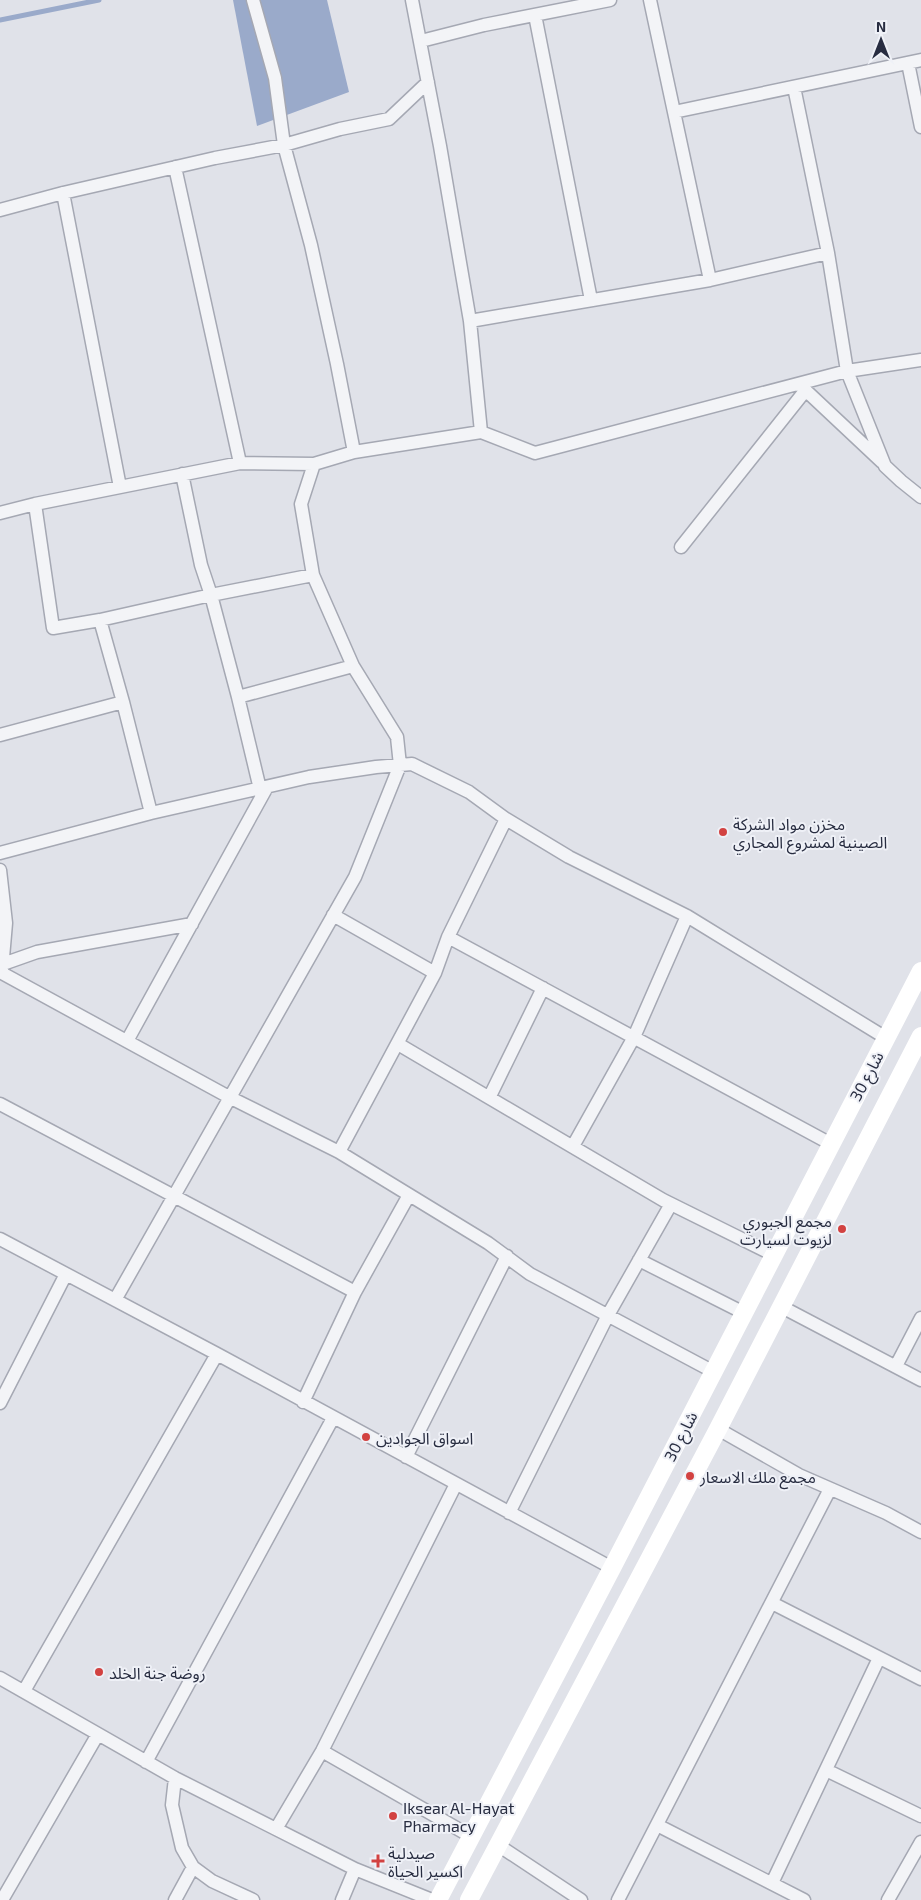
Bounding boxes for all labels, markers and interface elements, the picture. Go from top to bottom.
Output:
north arrow [856,15,906,65]
text: N [876,18,886,35]
place label: مخزن مواد الشركة الصينية لمشروع المجاري [733,814,887,855]
marker: مخزن مواد الشركة الصينية لمشروع المجاري [717,826,729,838]
street label: شارع 30 [845,1048,890,1106]
place label: مجمع الجبوري لزيوت لسيارت [740,1211,832,1249]
marker: مجمع الجبوري لزيوت لسيارت [836,1223,848,1235]
street label: شارع 30 [659,1408,704,1466]
place label: اسواق الجوادين [376,1428,473,1448]
marker: اسواق الجوادين [360,1431,372,1443]
place label: مجمع ملك الاسعار [699,1467,816,1490]
marker: مجمع ملك الاسعار [684,1470,696,1482]
place label: روضة جنة الخلد [109,1663,206,1683]
marker: روضة جنة الخلد [93,1666,105,1678]
place label: Iksear Al-Hayat Pharmacy [403,1798,514,1835]
marker: Iksear Al-Hayat Pharmacy [387,1810,399,1822]
place label: صيدلية اكسير الحياة [388,1843,463,1881]
marker: صيدلية اكسير الحياة [372,1855,384,1867]

